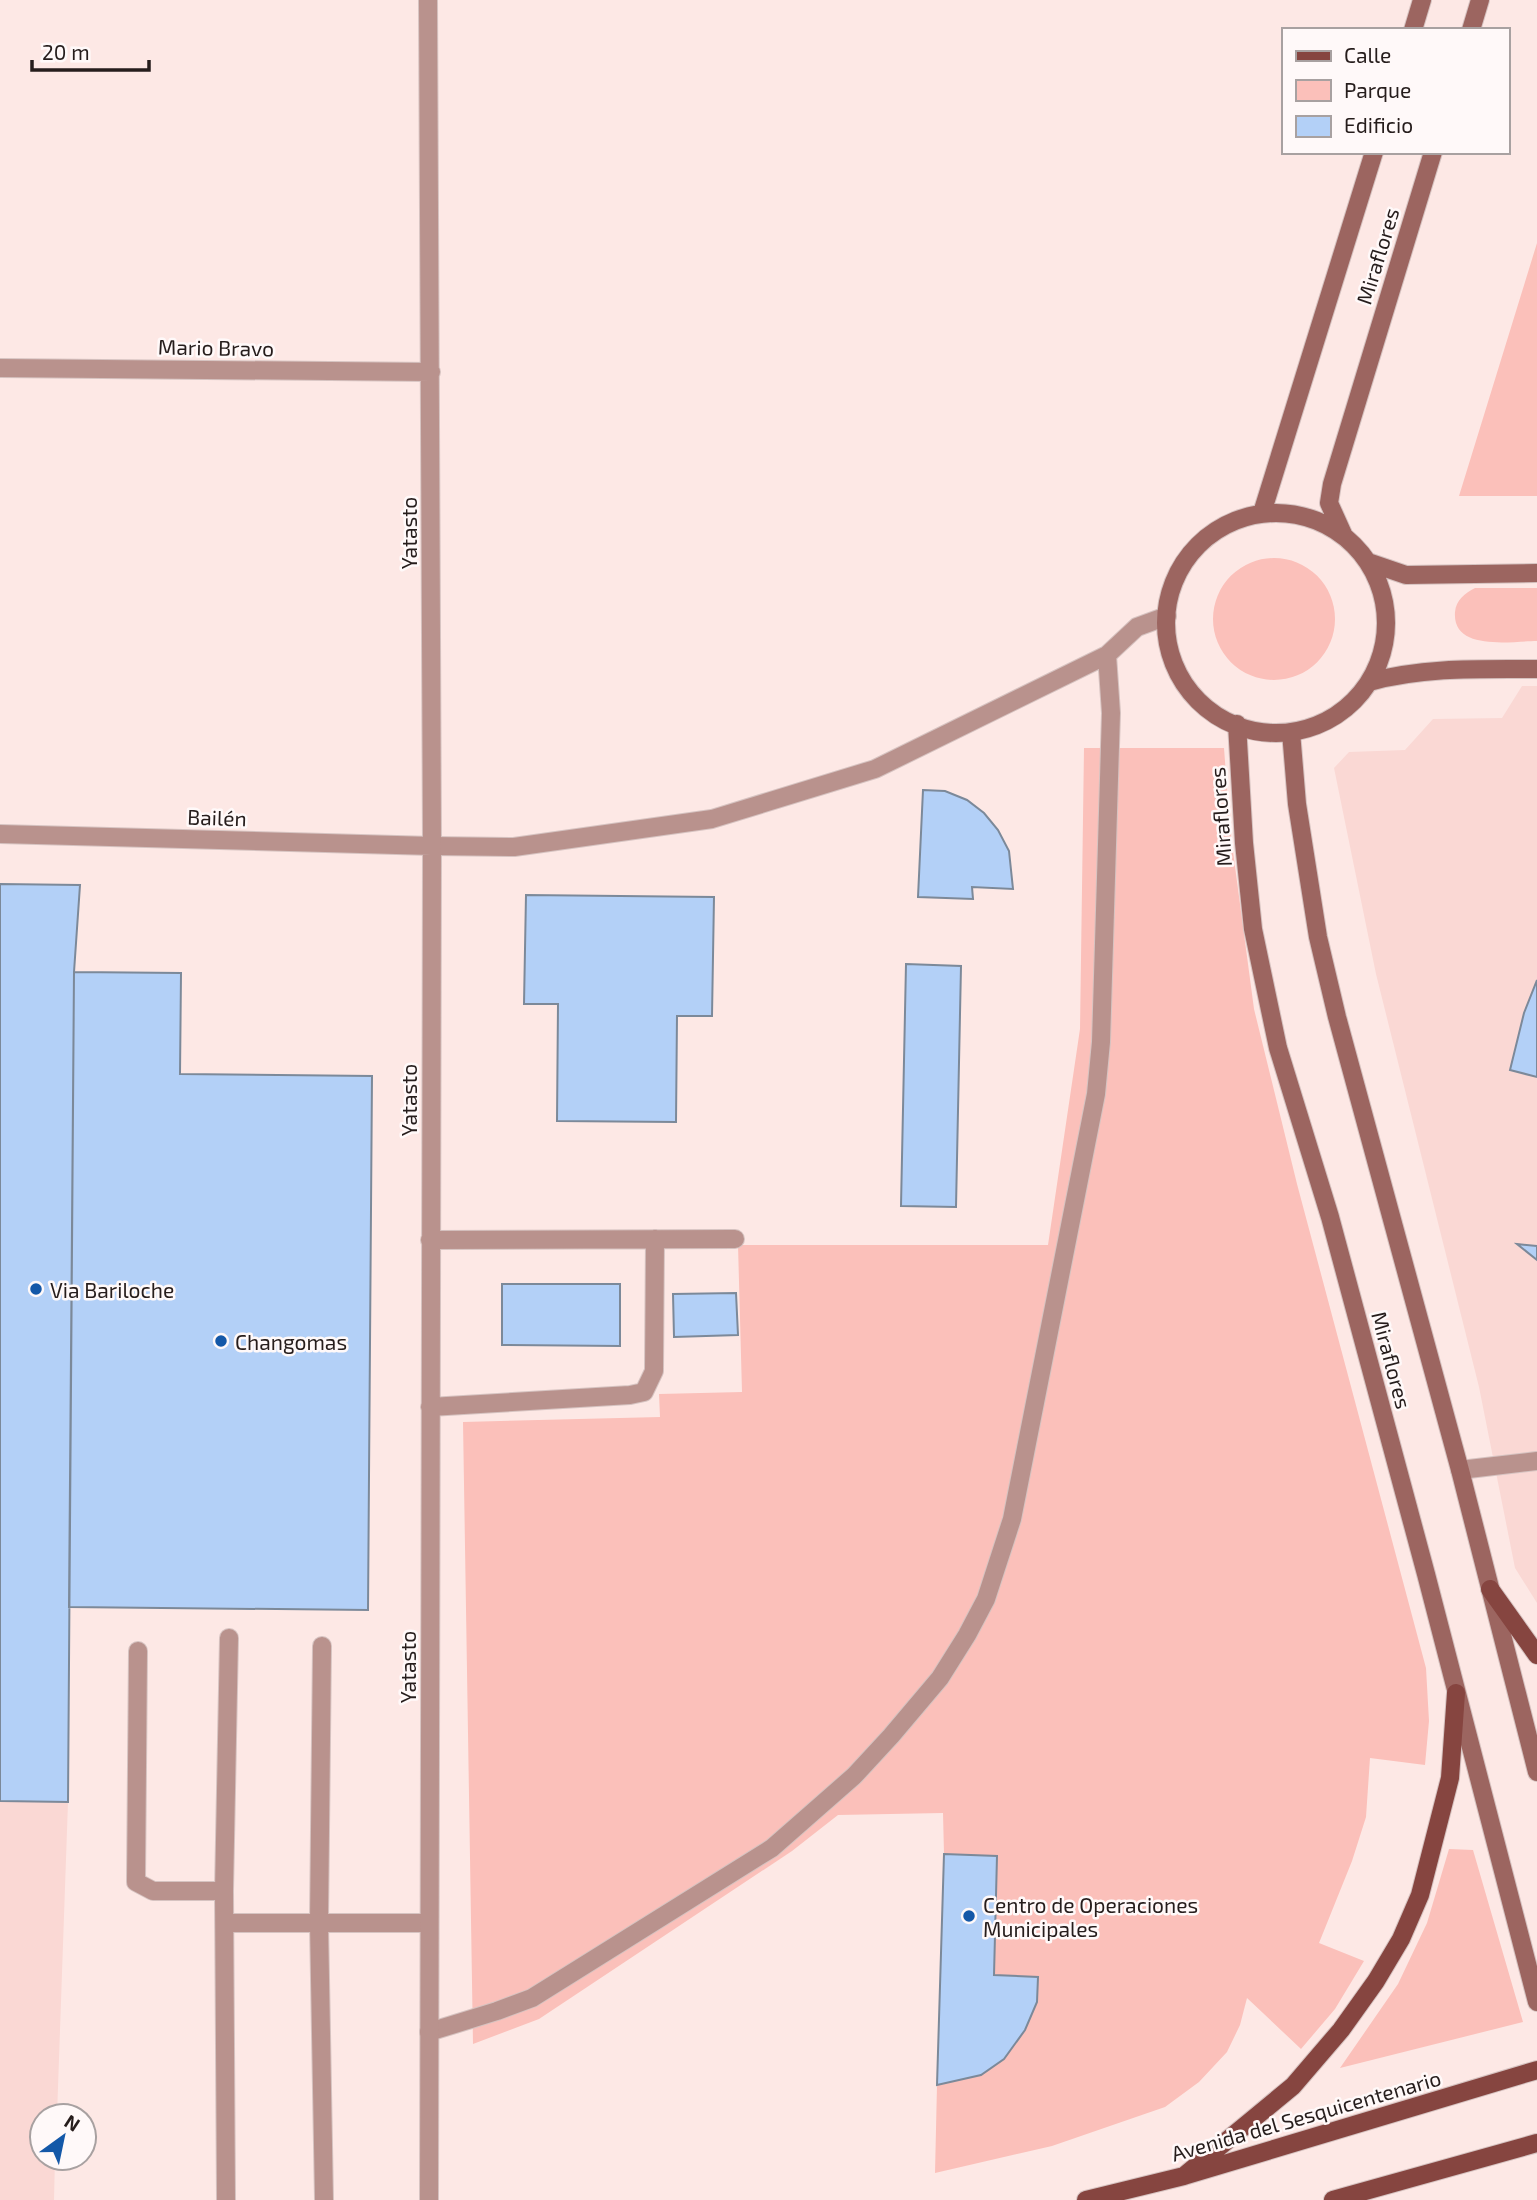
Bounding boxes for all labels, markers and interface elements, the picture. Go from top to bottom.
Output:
scale bar [32,28,149,72]
legend [1282,28,1509,154]
text: 20 m [42,39,90,64]
text: Calle [1344,42,1391,67]
text: Parque [1344,77,1411,102]
text: Edificio [1344,112,1413,137]
street label: Miraflores [1350,205,1404,307]
street label: Mario Bravo [158,333,274,361]
street label: Yatasto [396,497,421,569]
street label: Miraflores [1204,766,1236,868]
street label: Bailén [187,803,247,831]
street label: Yatasto [396,1064,421,1136]
place label: Via Bariloche [50,1277,174,1302]
marker: Via Bariloche [28,1281,44,1297]
street label: Miraflores [1367,1309,1417,1411]
place label: Changomas [235,1329,347,1354]
marker: Changomas [213,1333,229,1349]
street label: Yatasto [395,1631,420,1703]
place label: Centro de Operaciones Municipales [983,1892,1198,1941]
marker: Centro de Operaciones Municipales [961,1908,977,1924]
street label: Avenida del Sesquicentenario [1168,2064,1444,2166]
north arrow [28,2102,98,2172]
text: N [61,2109,85,2136]

